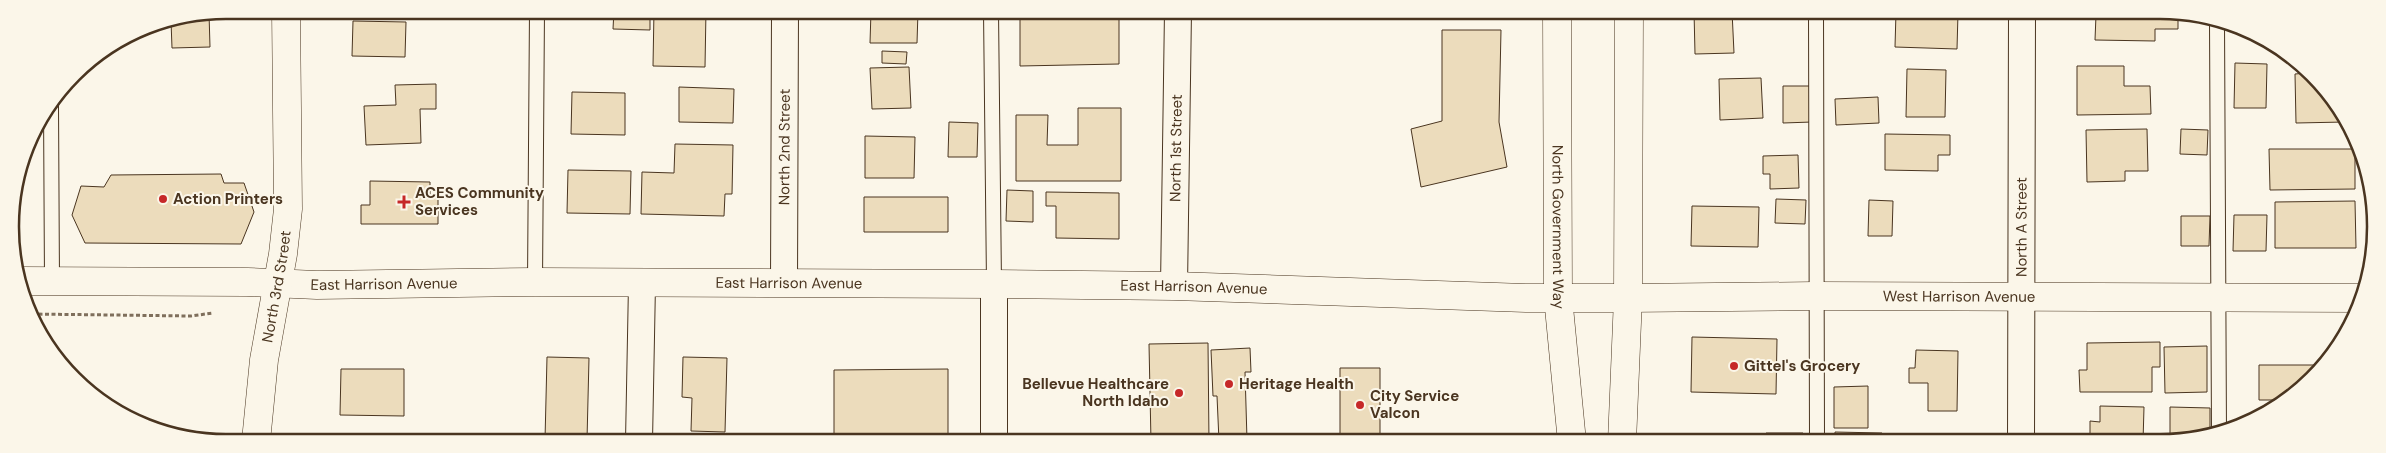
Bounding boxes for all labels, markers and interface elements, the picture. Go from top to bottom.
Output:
street label: North 2nd Street [774,89,795,205]
street label: North 1st Street [1165,94,1187,202]
street label: North Government Way [1547,145,1569,311]
street label: North A Street [2011,177,2032,277]
place label: ACES Community Services [415,183,544,220]
place label: Action Printers [173,189,283,209]
marker: Action Printers [157,193,169,205]
marker: ACES Community Services [397,195,411,209]
street label: North 3rd Street [257,229,296,344]
street label: East Harrison Avenue [310,273,458,295]
street label: East Harrison Avenue [715,273,862,293]
street label: East Harrison Avenue [1120,275,1268,299]
street label: West Harrison Avenue [1883,286,2035,307]
place label: Gittel's Grocery [1744,356,1860,376]
marker: Gittel's Grocery [1728,360,1740,372]
place label: Bellevue Healthcare North Idaho [1022,374,1169,411]
place label: Heritage Health [1239,374,1354,394]
marker: Heritage Health [1223,378,1235,390]
place label: City Service Valcon [1370,386,1459,423]
marker: Bellevue Healthcare North Idaho [1173,387,1185,399]
marker: City Service Valcon [1354,399,1366,411]

